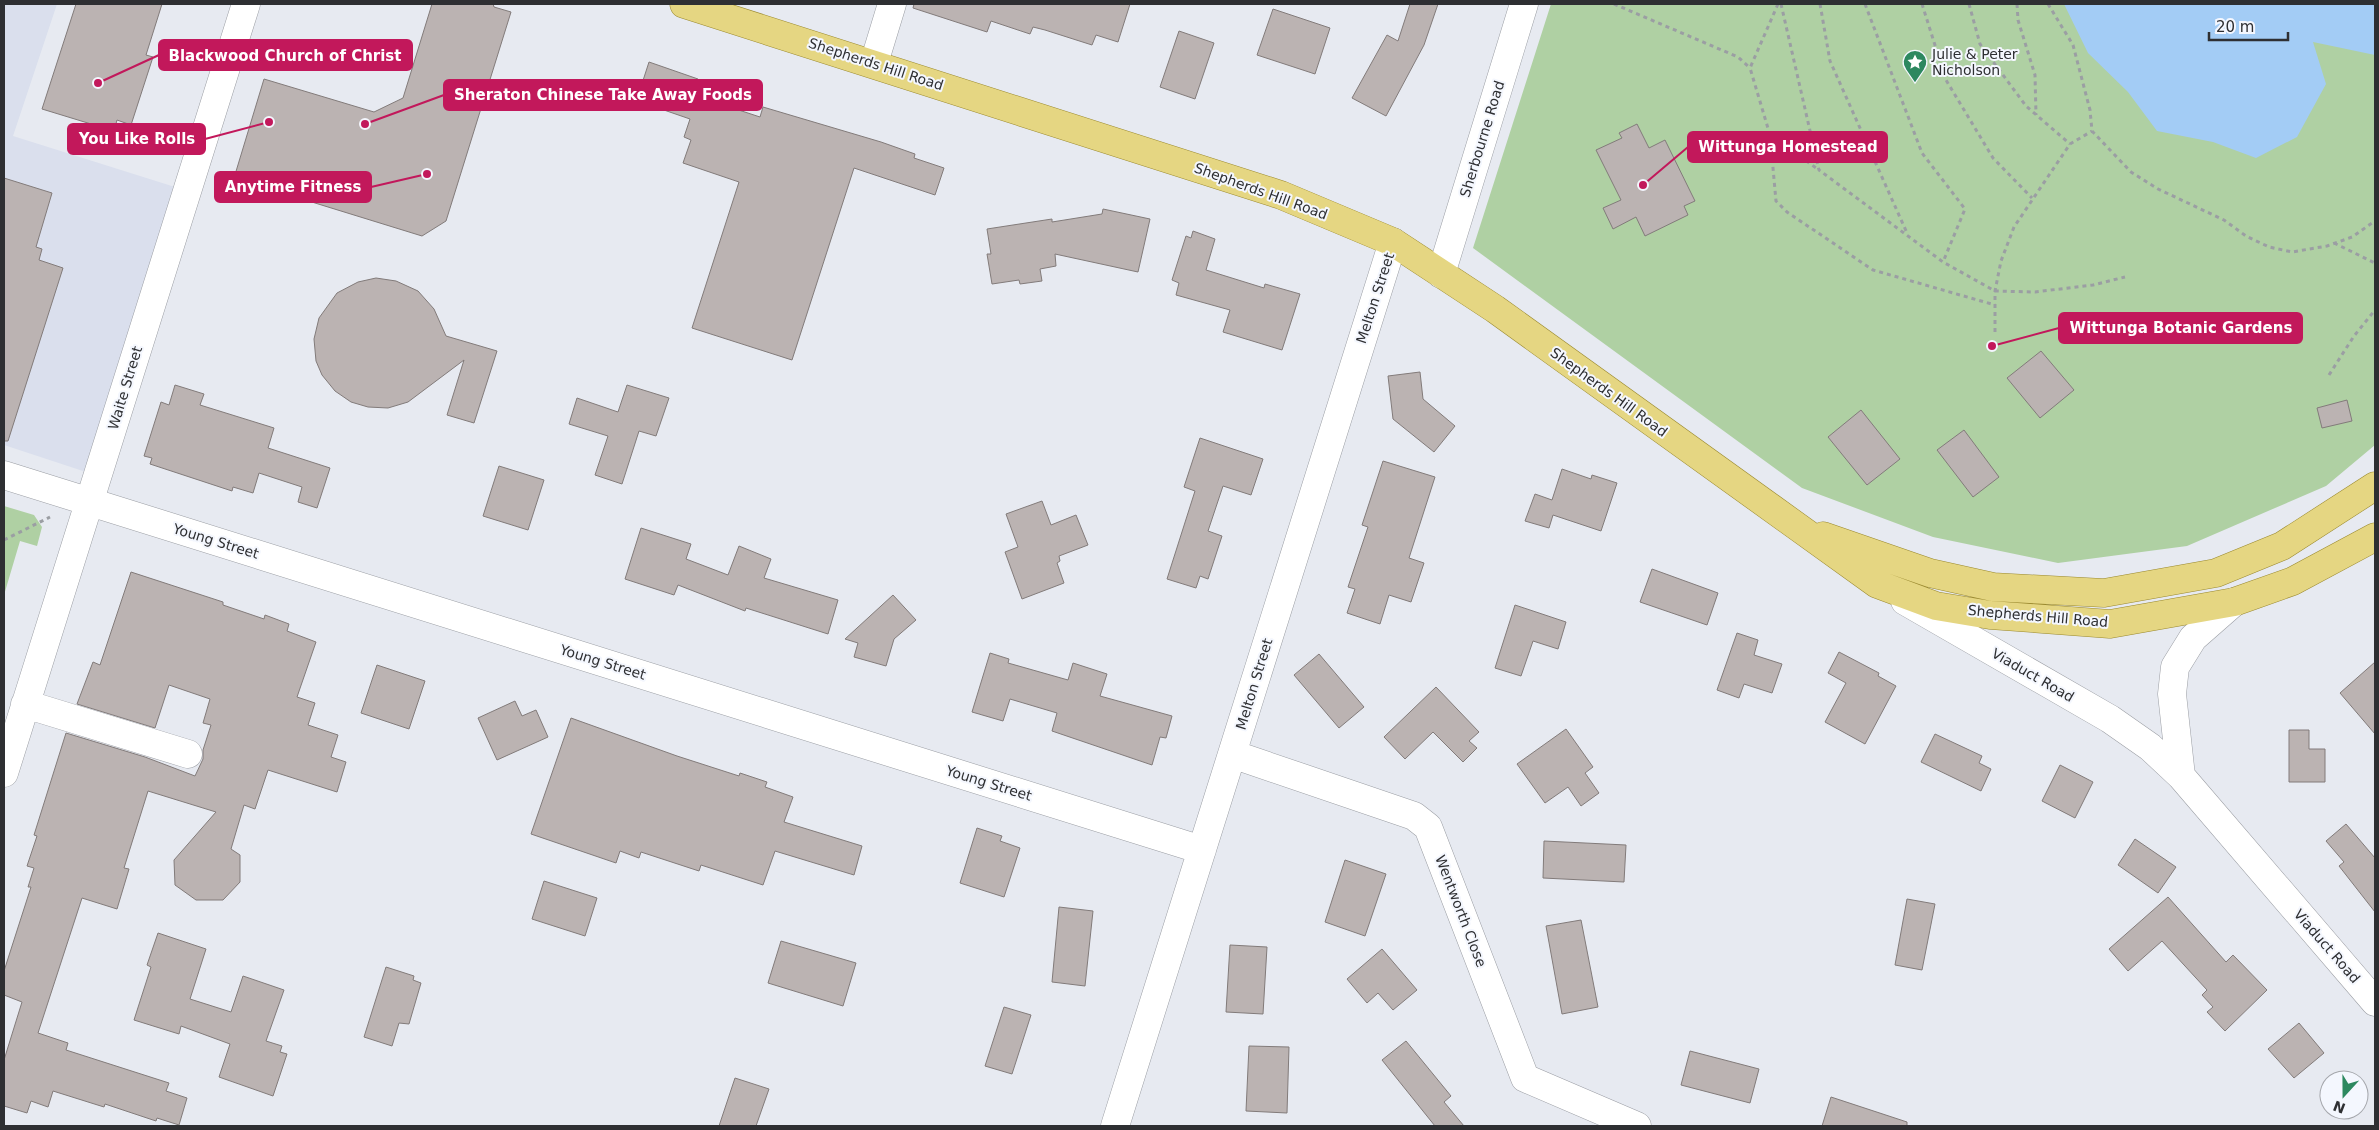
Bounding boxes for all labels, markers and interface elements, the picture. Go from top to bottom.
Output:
scale bar [2209,10,2288,42]
text: 20 m [2216,18,2254,36]
street label: Shepherds Hill Road [807,35,945,93]
callout: Blackwood Church of Christ [159,40,412,70]
place label: Julie & Peter Nicholson [1931,46,2018,78]
text: Blackwood Church of Christ [169,47,401,65]
place icon: Julie & Peter Nicholson [1902,49,1928,83]
street label: Sherbourne Road [1457,79,1507,199]
callout: Sheraton Chinese Take Away Foods [444,80,762,110]
text: Sheraton Chinese Take Away Foods [454,86,752,104]
callout: You Like Rolls [68,124,205,154]
text: You Like Rolls [78,130,195,148]
callout: Wittunga Homestead [1688,132,1887,162]
text: Wittunga Homestead [1698,138,1878,156]
street label: Shepherds Hill Road [1192,159,1330,223]
callout: Anytime Fitness [215,172,371,202]
text: Anytime Fitness [225,178,361,196]
street label: Melton Street [1353,250,1397,345]
callout: Wittunga Botanic Gardens [2059,313,2302,343]
text: Wittunga Botanic Gardens [2070,319,2292,337]
street label: Waite Street [105,344,145,432]
street label: Shepherds Hill Road [1547,344,1671,440]
street label: Young Street [170,520,261,562]
street label: Shepherds Hill Road [1967,602,2109,630]
street label: Melton Street [1233,636,1276,732]
street label: Young Street [557,641,648,683]
street label: Viaduct Road [1989,645,2077,705]
street label: Young Street [943,762,1034,804]
street label: Wentworth Close [1432,853,1490,969]
street label: Viaduct Road [2291,906,2363,986]
north arrow [2319,1070,2369,1120]
text: N [2331,1098,2348,1117]

